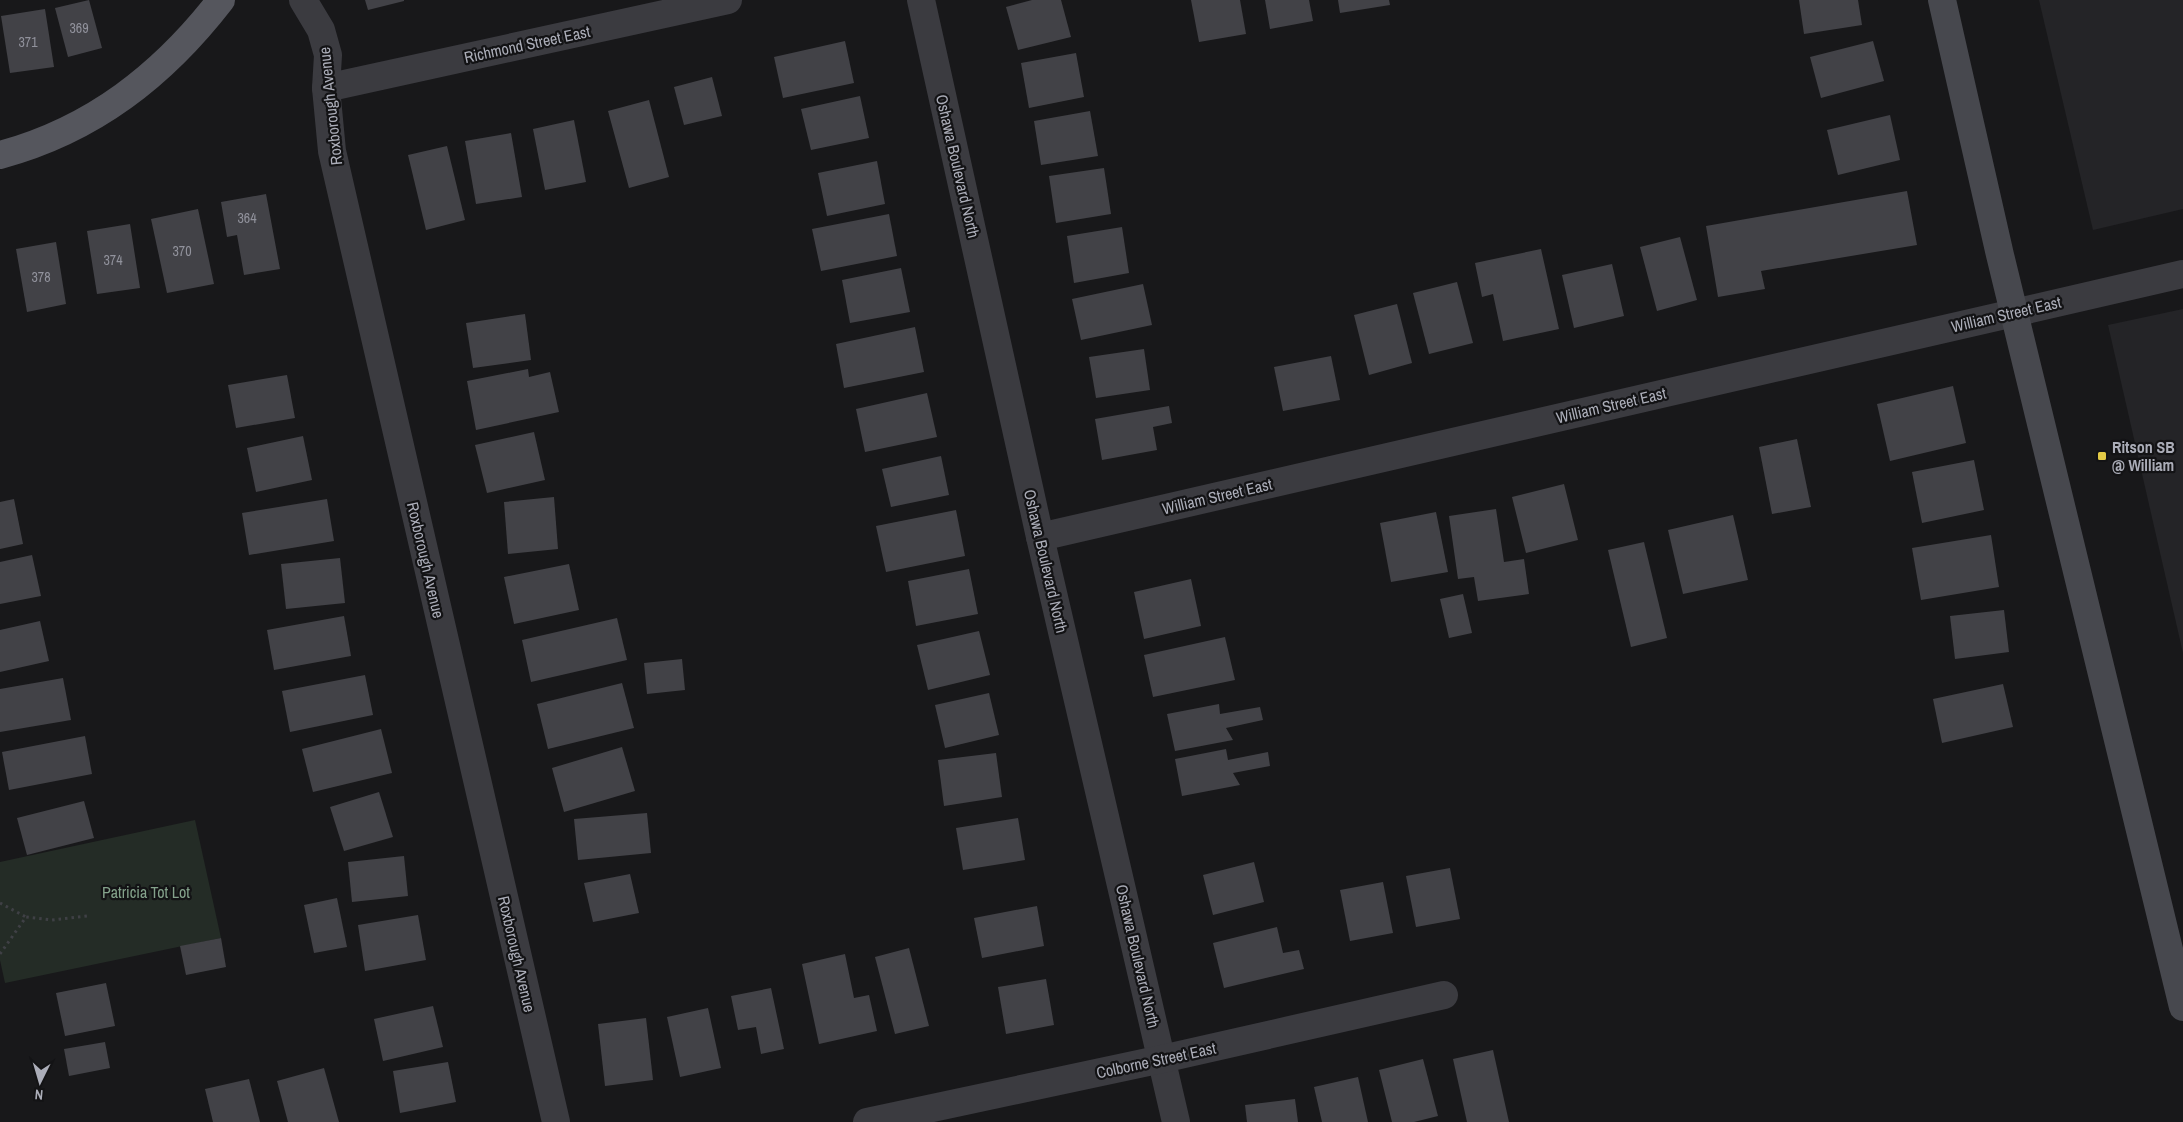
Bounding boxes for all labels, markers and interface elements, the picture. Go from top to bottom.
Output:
house number: 369 [69,19,89,37]
street label: Richmond Street East [462,20,592,68]
house number: 371 [18,33,38,51]
street label: Roxborough Avenue [313,46,347,166]
street label: Oshawa Boulevard North [931,92,985,240]
house number: 364 [237,209,257,227]
house number: 370 [172,242,192,260]
house number: 374 [103,251,123,269]
house number: 378 [31,268,51,286]
street label: William Street East [1949,291,2064,337]
street label: William Street East [1554,382,1669,428]
place label: Ritson SB @ William [2112,436,2175,476]
marker: Ritson SB @ William [2096,450,2108,462]
street label: William Street East [1160,473,1275,519]
street label: Oshawa Boulevard North [1019,487,1073,635]
street label: Roxborough Avenue [402,500,450,620]
park label: Patricia Tot Lot [102,881,190,903]
street label: Oshawa Boulevard North [1111,882,1165,1030]
street label: Roxborough Avenue [493,894,541,1014]
street label: Colborne Street East [1094,1037,1218,1083]
north arrow [15,1057,65,1107]
text: N [34,1086,44,1104]

